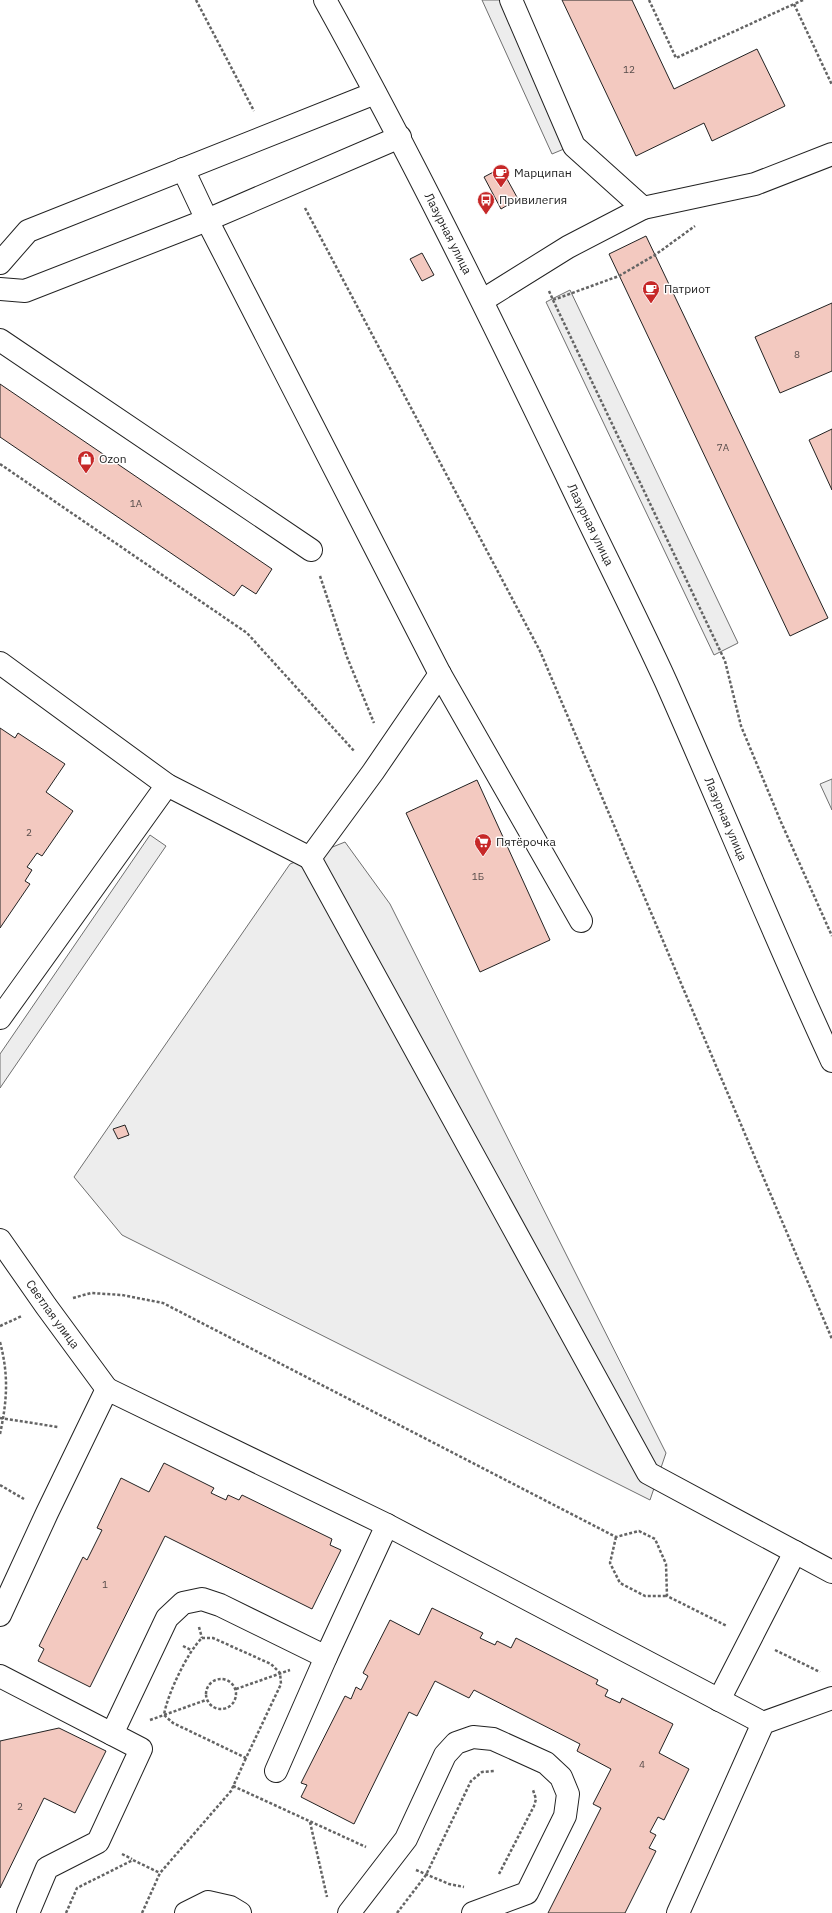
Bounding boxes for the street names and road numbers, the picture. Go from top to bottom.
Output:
street label: Лазурная улица [422,190,476,277]
street label: Лазурная улица [565,481,617,569]
street label: Лазурная улица [701,775,751,863]
street label: Светлая улица [23,1277,83,1352]

